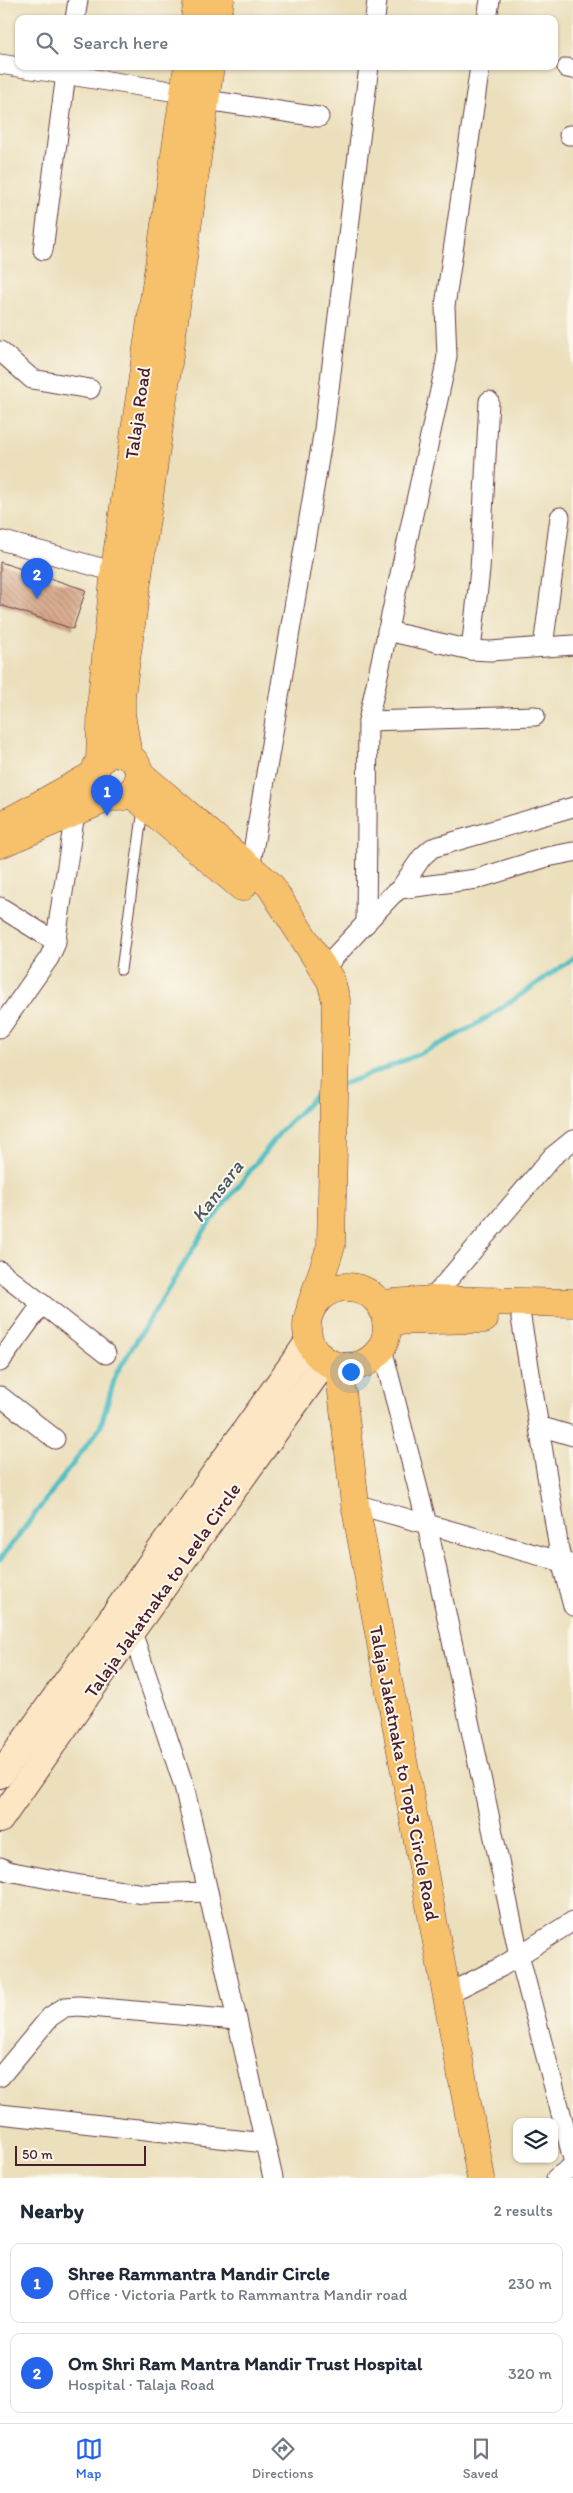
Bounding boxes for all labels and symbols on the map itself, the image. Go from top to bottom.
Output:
street label: Talaja Road [120,365,155,461]
pin: 2 [21,558,53,599]
pin: 1 [91,775,123,816]
water label: Kansara [186,1155,248,1227]
your location [338,1359,364,1385]
street label: Talaja Jakatnaka to Leela Circle [79,1478,246,1702]
street label: Talaja Jakatnaka to Top3 Circle Road [365,1624,445,1923]
scale bar [15,2143,146,2166]

